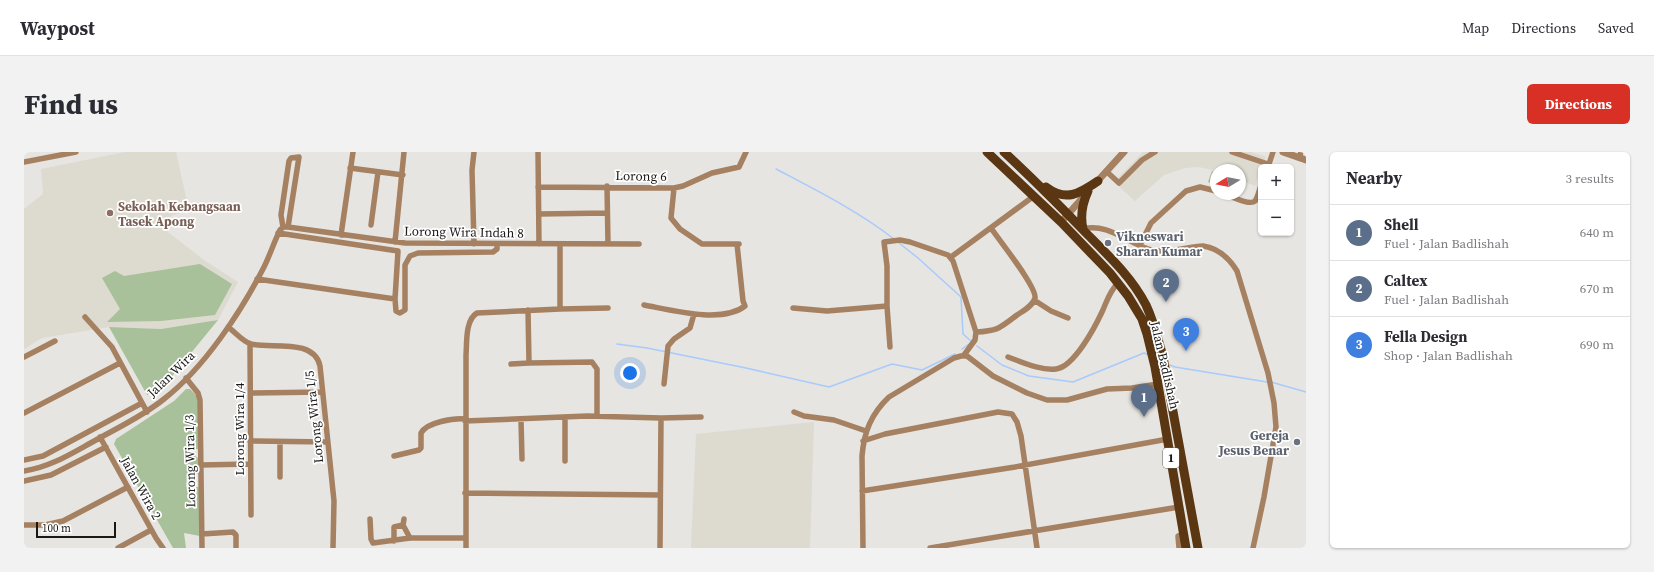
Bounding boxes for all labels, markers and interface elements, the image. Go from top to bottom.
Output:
text: Waypost [20,15,95,41]
text: Map [1462,18,1489,38]
text: Directions [1511,18,1576,38]
text: Saved [1598,18,1634,38]
button: Directions [1527,84,1630,124]
text: Find us [24,85,118,123]
north arrow [1210,164,1246,200]
map controls [1258,164,1294,236]
button: + [1258,164,1294,200]
text: Nearby [1346,166,1402,190]
street label: Lorong 6 [615,167,667,185]
text: 3 results [1566,170,1614,187]
place label: Sekolah Kebangsaan Tasek Apong [118,198,241,230]
button: − [1258,200,1294,236]
marker: Sekolah Kebangsaan Tasek Apong [105,208,115,218]
text: Shell [1384,214,1419,235]
street label: Lorong Wira Indah 8 [404,222,524,242]
text: 1 [1355,224,1363,241]
text: 640 m [1580,224,1614,241]
place label: Vikneswari Sharan Kumar [1116,228,1203,260]
text: Fuel · Jalan Badlishah [1384,235,1509,252]
marker: Vikneswari Sharan Kumar [1103,238,1113,248]
pin: 2 [1153,269,1179,302]
text: Caltex [1384,270,1427,291]
text: 2 [1355,280,1363,297]
text: 670 m [1580,280,1614,297]
text: Fuel · Jalan Badlishah [1384,291,1509,308]
street label: Jalan Badlishah [1146,318,1183,411]
pin: 3 [1173,318,1199,351]
text: Fella Design [1384,326,1467,347]
text: 3 [1355,336,1363,353]
text: 690 m [1580,336,1614,353]
street label: Jalan Wira [143,347,199,402]
text: Shop · Jalan Badlishah [1384,347,1513,364]
your location [620,363,640,383]
street label: Lorong Wira 1/5 [301,370,327,464]
street label: Lorong Wira 1/4 [231,382,248,476]
pin: 1 [1131,384,1157,417]
street label: Lorong Wira 1/3 [181,414,199,508]
place label: Gereja Jesus Benar [1218,427,1290,459]
marker: Gereja Jesus Benar [1292,437,1302,447]
road number: 1 [1163,448,1179,468]
street label: Jalan Wira 2 [116,453,165,523]
scale bar [36,520,116,539]
text: 100 m [42,521,71,536]

